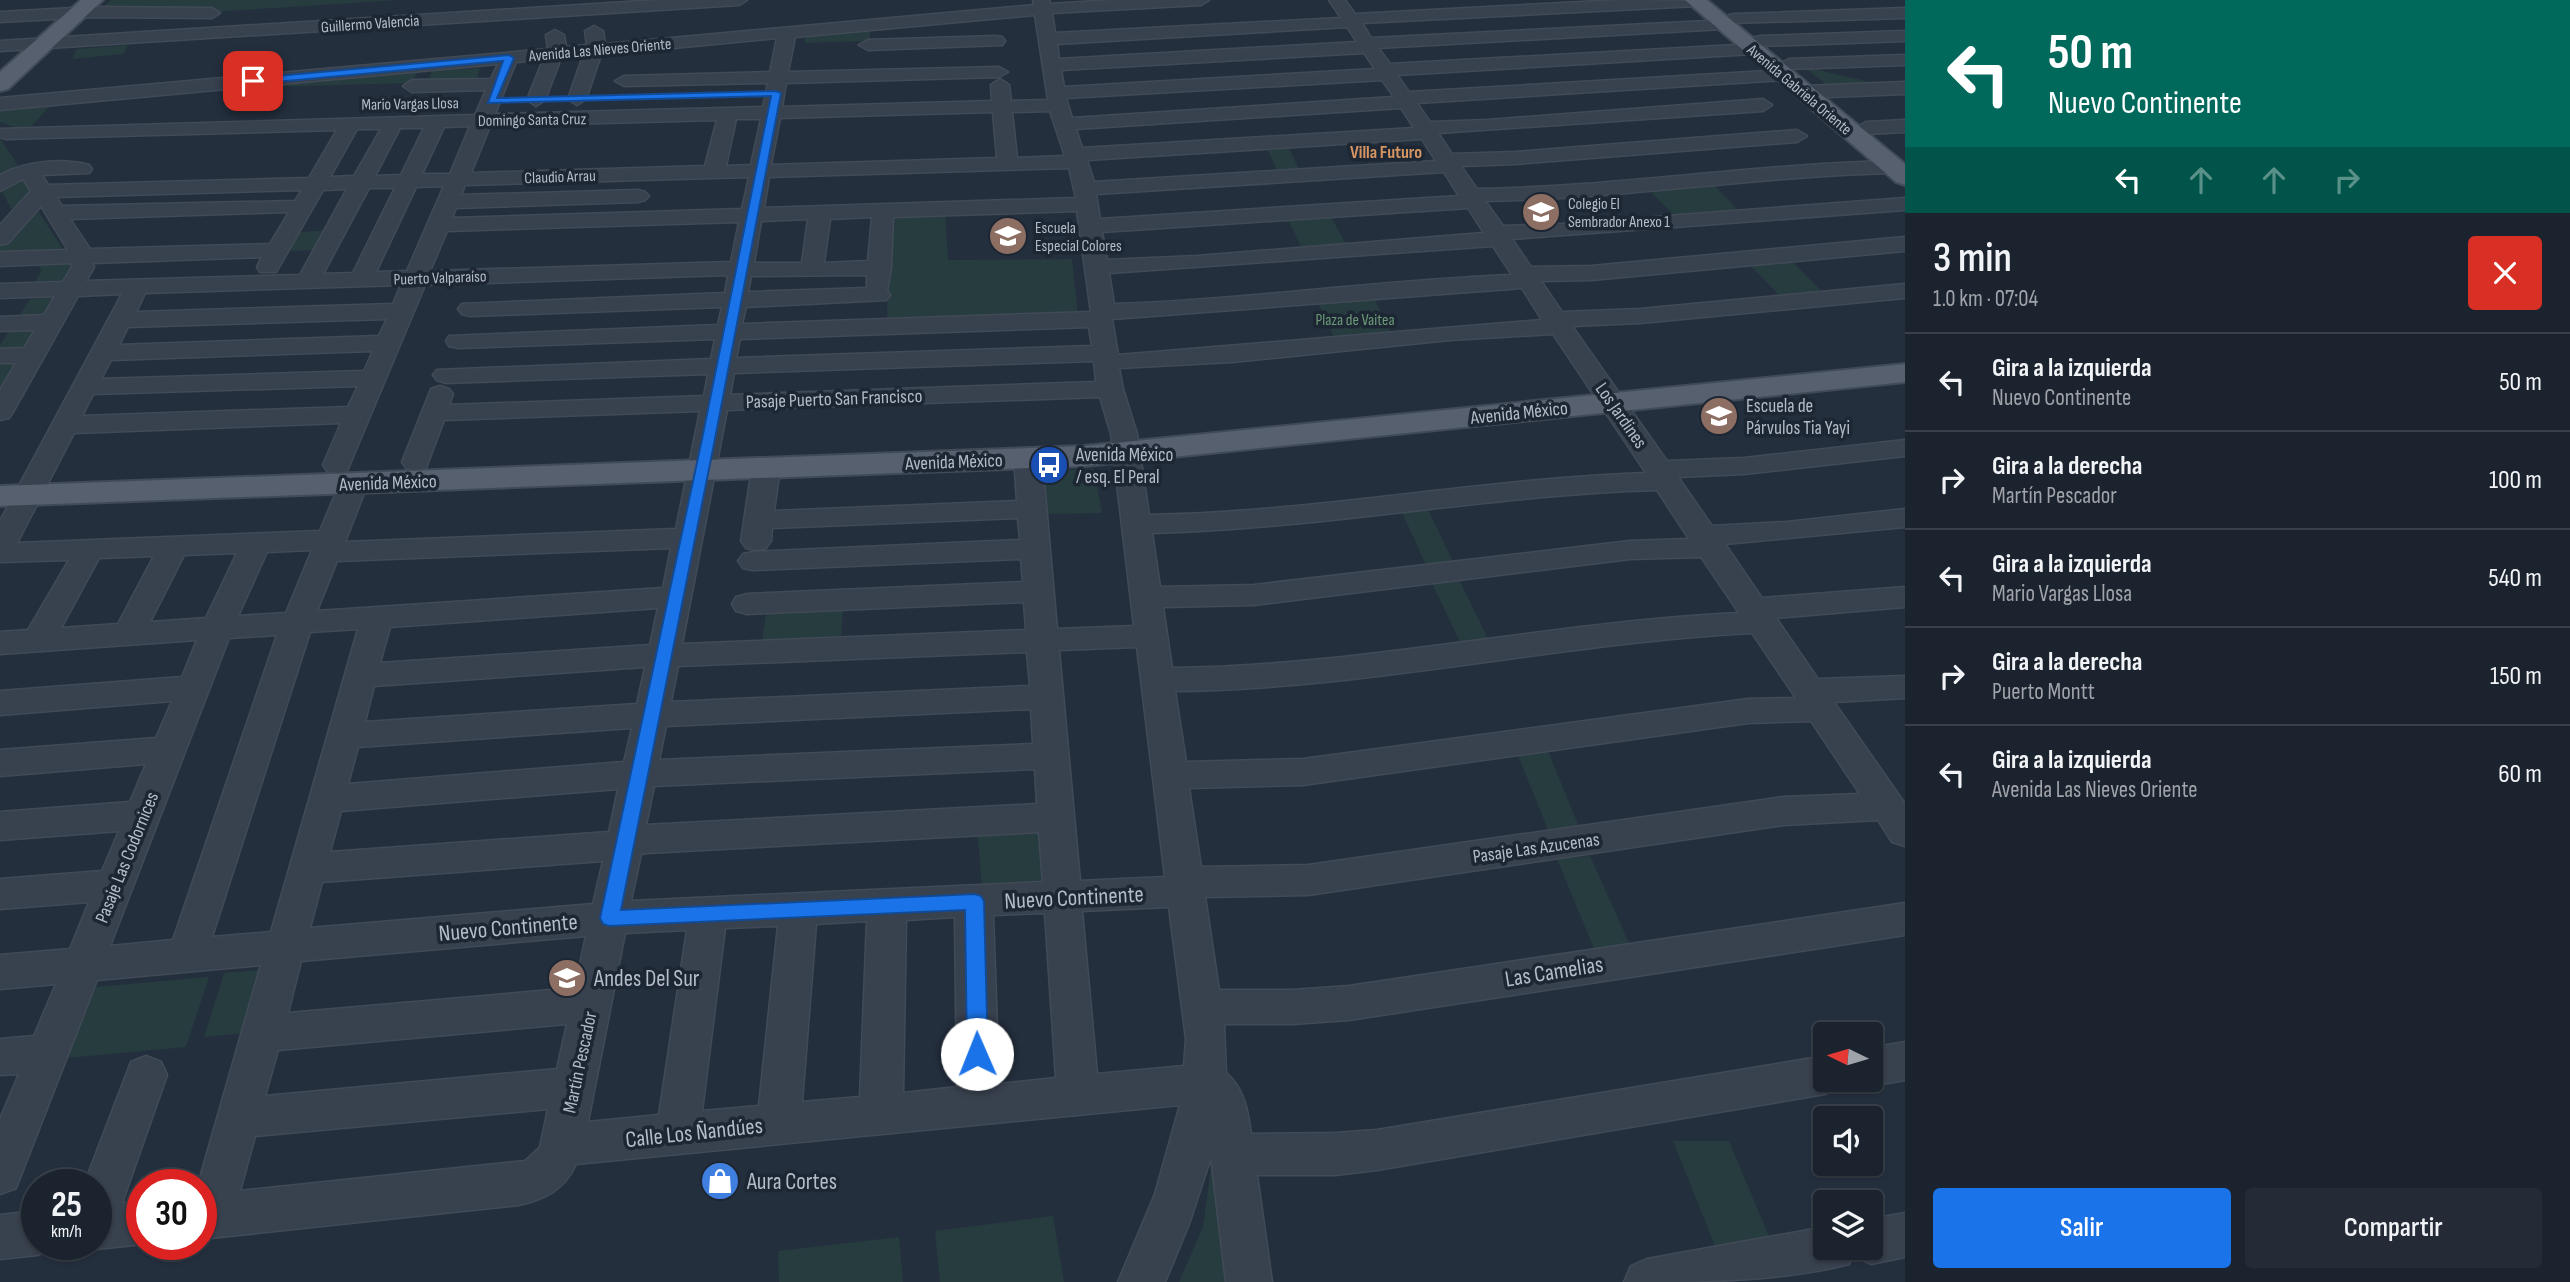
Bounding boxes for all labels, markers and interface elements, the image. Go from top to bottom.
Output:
street label: Guillermo Valencia [320,12,420,37]
text: 50 m [2048,24,2133,83]
icon: left [1933,28,2024,119]
street label: Avenida Las Nieves Oriente [527,35,672,66]
street label: Avenida Gabriela Oriente [1742,40,1855,139]
pin [223,51,283,111]
icon: arrive [234,62,272,100]
text: Nuevo Continente [2048,84,2242,123]
street label: Mario Vargas Llosa [361,94,459,115]
street label: Domingo Santa Cruz [478,110,587,131]
district label: Villa Futuro [1350,142,1422,163]
icon: left [2109,161,2147,199]
icon: ahead [2182,161,2220,199]
icon: ahead [2255,161,2293,199]
icon: right [2328,161,2366,199]
street label: Claudio Arrau [524,167,596,188]
school or university icon: Colegio El Sembrador Anexo 1 [1520,191,1562,233]
place label: Colegio El Sembrador Anexo 1 [1568,195,1670,232]
school or university icon: Escuela Especial Colores [987,215,1029,257]
place label: Escuela Especial Colores [1035,219,1122,256]
text: 3 min [1933,233,2012,284]
button: close [2468,236,2542,310]
street label: Puerto Valparaíso [393,267,487,290]
text: 1.0 km · 07:04 [1933,285,2038,313]
park label: Plaza de Vaitea [1315,311,1395,330]
text: Gira a la izquierda [1992,353,2152,384]
icon: left [1933,363,1971,401]
text: 50 m [2499,367,2542,398]
street label: Los Jardines [1590,379,1652,453]
text: Nuevo Continente [1992,384,2131,412]
street label: Pasaje Puerto San Francisco [745,385,923,414]
school or university icon: Escuela de Párvulos Tia Yayi [1698,395,1740,437]
place label: Escuela de Párvulos Tia Yayi [1746,395,1850,440]
street label: Avenida México [1468,397,1569,430]
bus stop icon: Avenida México / esq. El Peral [1028,444,1070,486]
place label: Avenida México / esq. El Peral [1075,444,1174,489]
street label: Avenida México [904,449,1003,476]
text: Gira a la derecha [1992,451,2142,482]
icon: right [1933,461,1971,499]
text: 100 m [2489,465,2542,496]
street label: Avenida México [338,470,437,497]
text: Martín Pescador [1992,482,2117,510]
text: Gira a la izquierda [1992,549,2152,580]
icon: left [1933,559,1971,597]
text: 540 m [2488,563,2542,594]
text: Mario Vargas Llosa [1992,580,2132,608]
text: Gira a la derecha [1992,647,2142,678]
icon: right [1933,657,1971,695]
text: 150 m [2490,661,2542,692]
text: Puerto Montt [1992,678,2095,706]
text: Gira a la izquierda [1992,745,2152,776]
icon: left [1933,755,1971,793]
text: 60 m [2498,759,2542,790]
text: Avenida Las Nieves Oriente [1992,776,2198,804]
street label: Pasaje Las Codornices [91,789,164,926]
street label: Pasaje Las Azucenas [1471,828,1601,869]
street label: Nuevo Continente [1004,880,1144,916]
street label: Nuevo Continente [437,908,579,948]
street label: Las Camelias [1503,950,1605,994]
school or university icon: Andes Del Sur [546,957,588,999]
place label: Andes Del Sur [593,965,700,993]
street label: Martín Pescador [558,1009,603,1115]
position arrow [940,1017,1014,1091]
north arrow [1813,1022,1883,1092]
map controls [1813,1022,1883,1260]
button: sound [1813,1106,1883,1176]
street label: Calle Los Ñandúes [624,1112,764,1154]
shop icon: Aura Cortes [699,1160,741,1202]
place label: Aura Cortes [746,1168,837,1196]
speed limit sign: 30 [126,1169,217,1260]
text: 25 [51,1184,82,1227]
button: Salir [1933,1188,2231,1268]
button: Compartir [2245,1188,2542,1268]
button: layers [1813,1190,1883,1260]
text: km/h [51,1221,82,1242]

